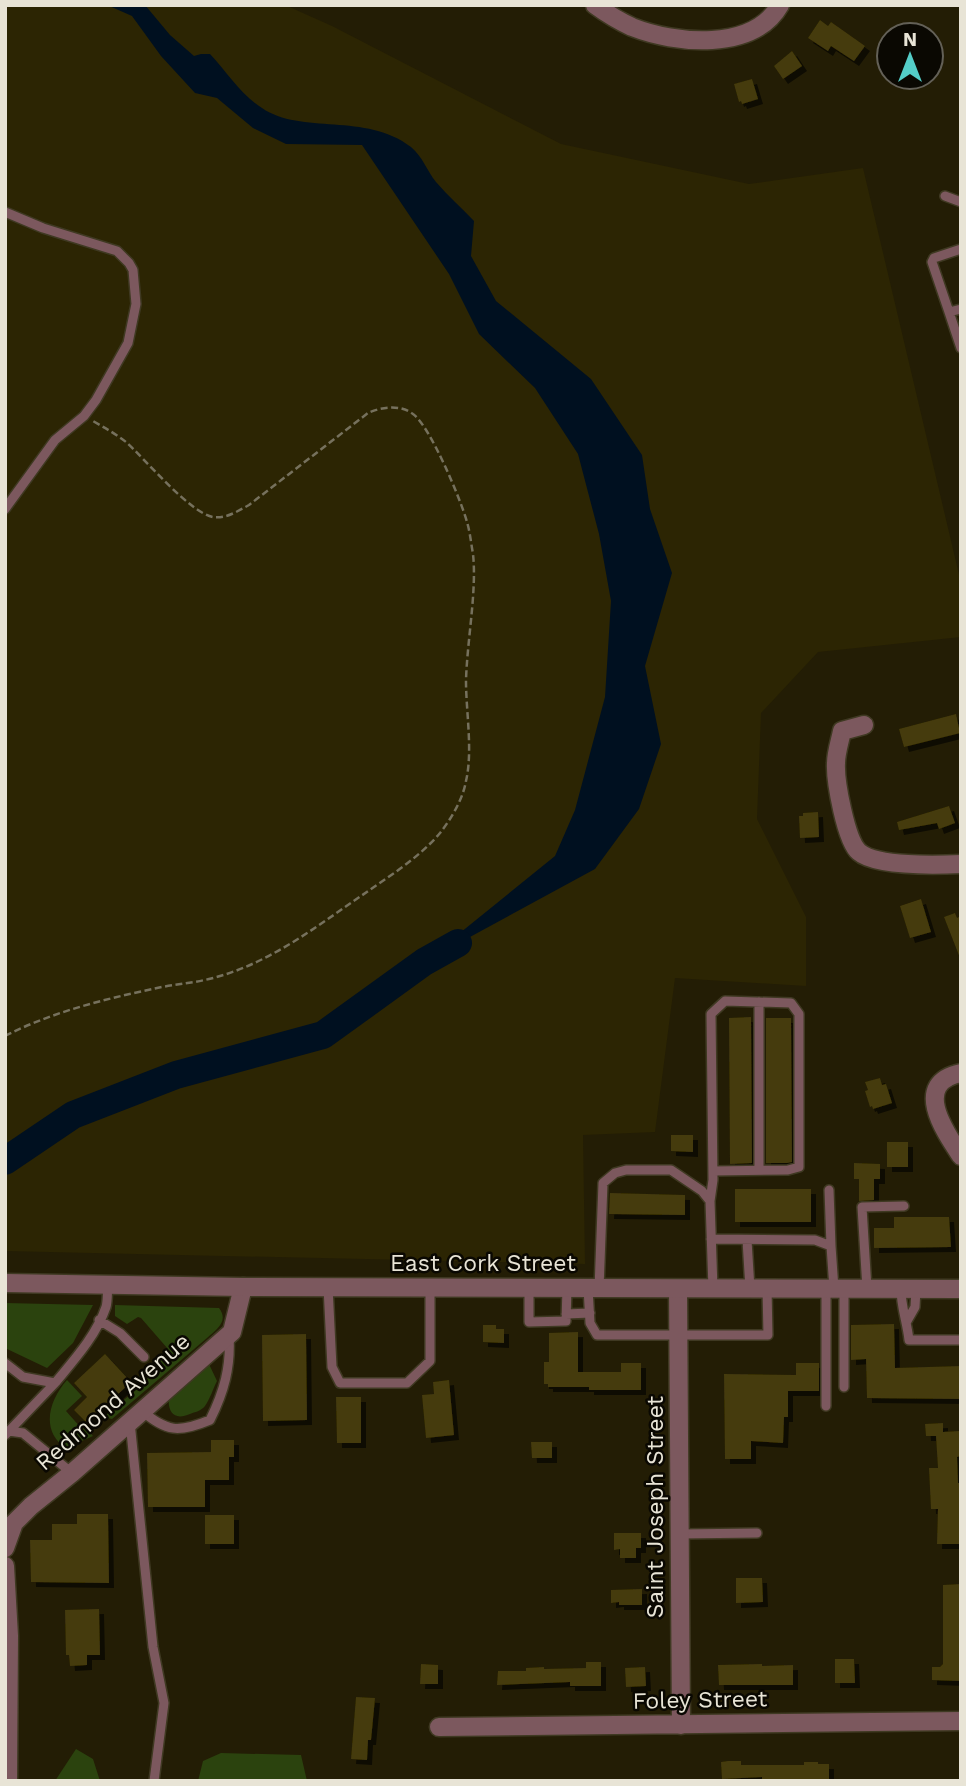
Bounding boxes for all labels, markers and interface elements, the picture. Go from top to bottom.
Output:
north arrow [875,21,945,91]
text: N [903,28,917,51]
street label: East Cork Street [390,1250,576,1277]
street label: Redmond Avenue [30,1328,196,1476]
street label: Saint Joseph Street [642,1395,669,1618]
street label: Foley Street [632,1685,768,1715]

